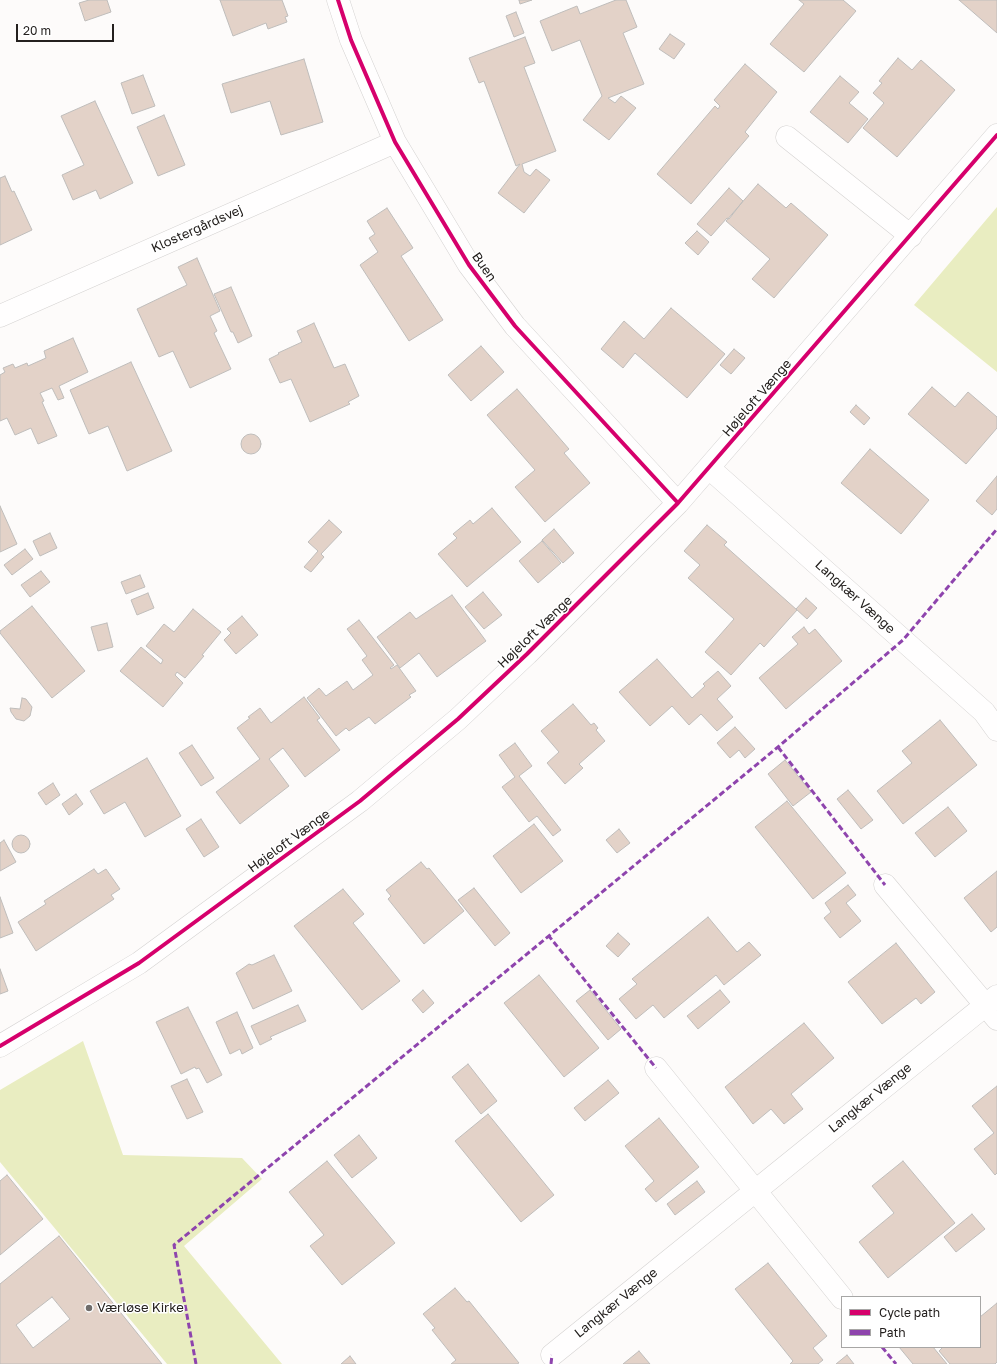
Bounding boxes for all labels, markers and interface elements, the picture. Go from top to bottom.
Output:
scale bar [18,16,116,42]
text: 20 m [23,23,51,38]
street label: Klostergårdsvej [149,202,245,256]
street label: Buen [468,249,500,285]
street label: Højeloft Vænge [719,356,795,440]
street label: Langkær Vænge [812,557,898,637]
street label: Højeloft Vænge [495,593,575,671]
street label: Højeloft Vænge [245,806,333,876]
street label: Langkær Vænge [825,1060,915,1136]
street label: Langkær Vænge [571,1265,661,1341]
legend [841,1296,981,1348]
place label: Værløse Kirke [97,1300,184,1316]
marker: Værløse Kirke [84,1303,94,1313]
text: Cycle path [879,1305,940,1320]
text: Path [879,1325,906,1340]

